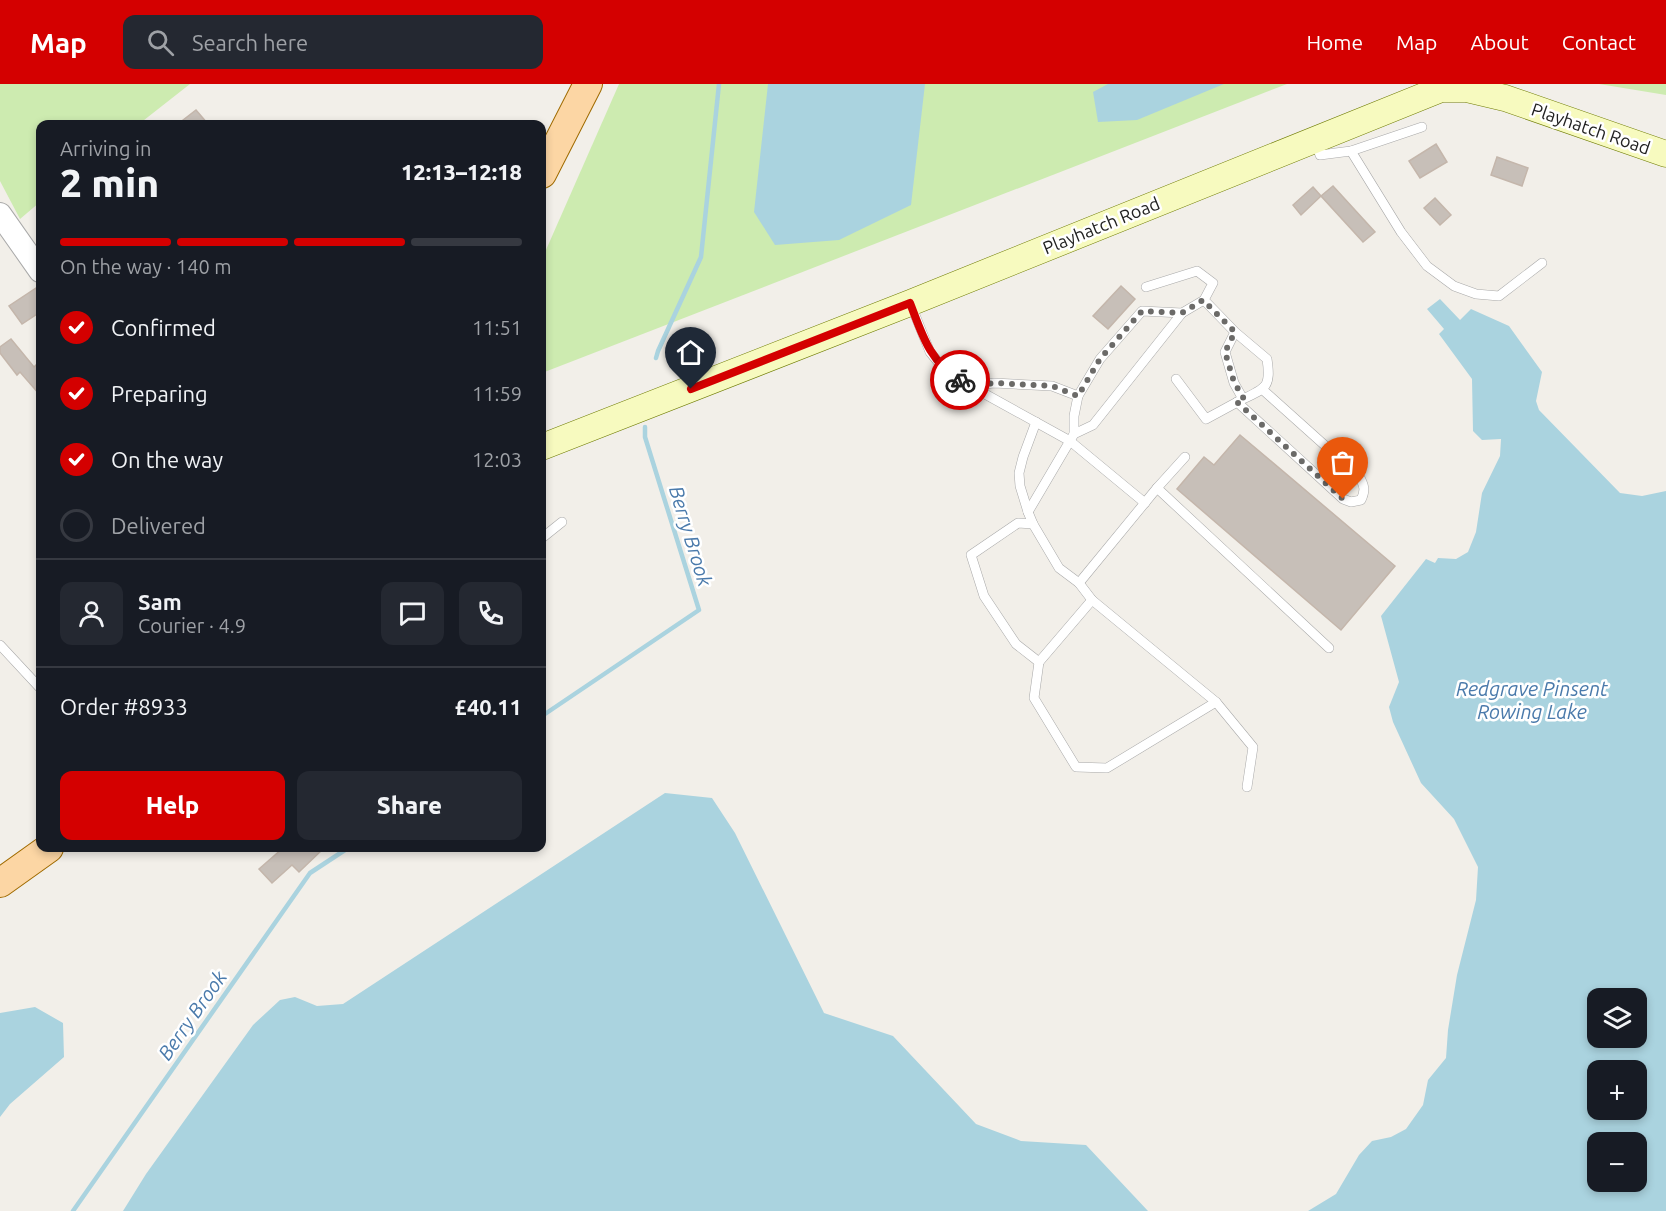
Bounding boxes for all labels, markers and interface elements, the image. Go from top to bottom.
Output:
search box [123,15,543,69]
icon: search [144,26,177,59]
text: Map [30,27,87,58]
text: Search here [192,30,308,55]
text: Home [1306,30,1363,54]
text: Map [1396,30,1437,54]
text: About [1470,30,1529,54]
text: Contact [1562,30,1636,54]
street label: Playhatch Road [1529,98,1653,158]
text: Arriving in [60,137,151,160]
text: 12:13–12:18 [401,159,522,184]
text: 2 min [60,161,159,204]
street label: Playhatch Road [1040,192,1162,258]
text: On the way · 140 m [60,255,232,278]
icon: check [60,311,93,344]
text: Confirmed [111,315,216,340]
text: 11:51 [472,316,522,339]
pin [665,327,716,389]
icon: home [674,336,707,369]
courier [930,350,990,410]
icon: bike [944,364,977,397]
icon: check [60,377,93,410]
text: Preparing [111,381,208,406]
text: 11:59 [472,382,522,405]
pin [1317,437,1368,499]
icon: check [60,443,93,476]
icon: bag [1326,446,1359,479]
text: On the way [111,447,223,472]
text: 12:03 [472,448,522,471]
water label: Berry Brook [665,483,717,590]
text: Delivered [111,513,206,538]
button: person [60,582,123,645]
button: chat [381,582,444,645]
button: phone [459,582,522,645]
text: Sam [138,589,182,614]
text: Courier · 4.9 [138,614,246,637]
water label: Redgrave Pinsent Rowing Lake [1456,677,1608,723]
text: Order #8933 [60,694,188,719]
text: £40.11 [455,694,522,719]
button: Help [60,771,285,840]
button: Share [297,771,522,840]
water label: Berry Brook [153,965,232,1064]
map controls [1587,988,1647,1192]
button: layers [1587,988,1647,1048]
button: + [1587,1060,1647,1120]
button: − [1587,1132,1647,1192]

